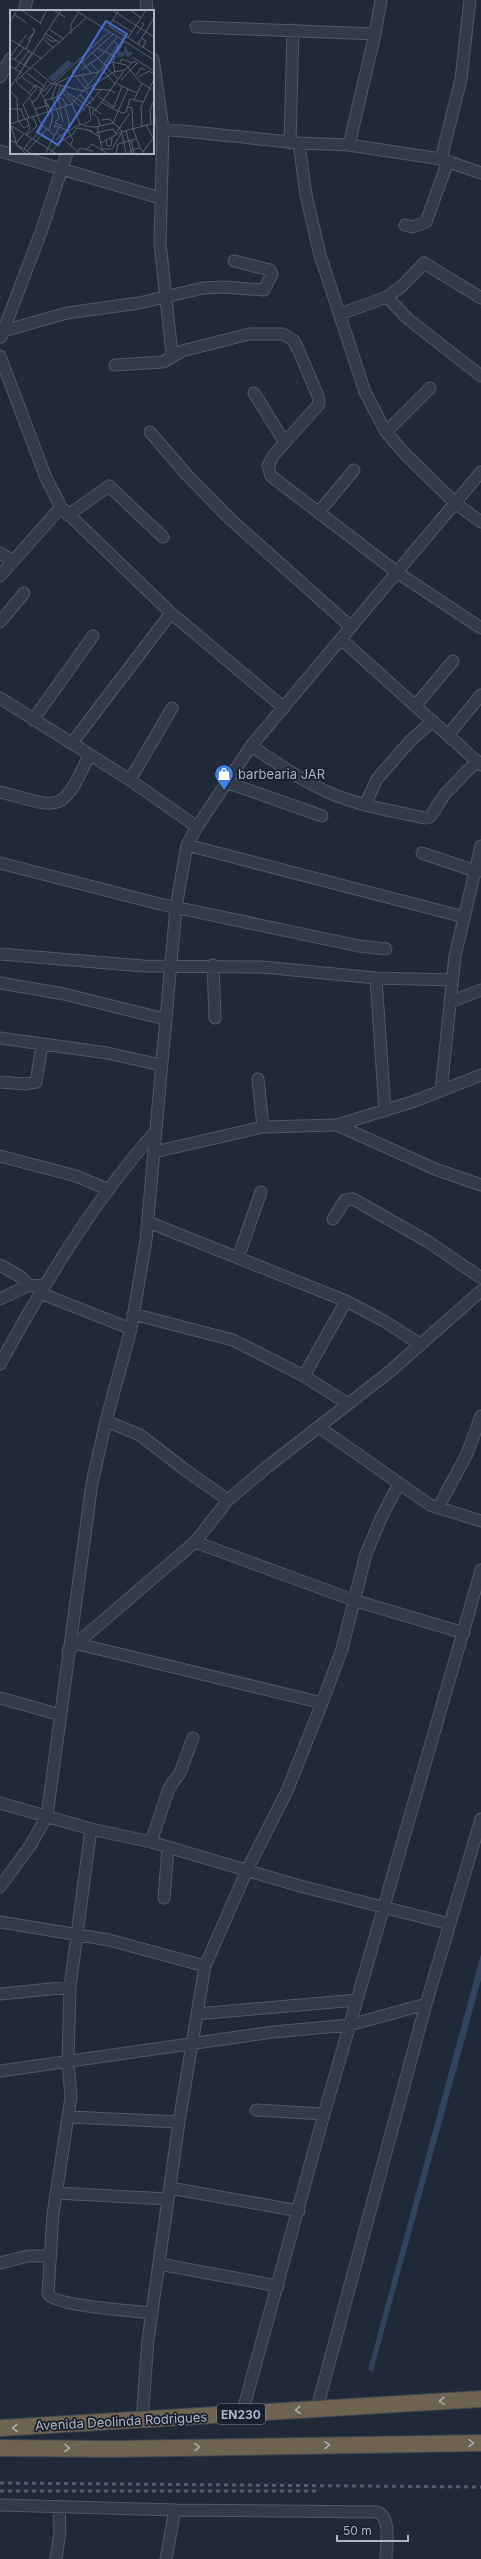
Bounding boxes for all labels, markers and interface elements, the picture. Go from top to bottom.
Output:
inset map [10,10,154,154]
shop icon: barbearia JAR [213,763,235,791]
place label: barbearia JAR [238,766,325,782]
one-way arrow [439,2397,445,2405]
road number: EN230 [217,2404,265,2424]
one-way arrow [295,2405,301,2414]
street label: Avenida Deolinda Rodrigues [35,2408,208,2434]
one-way arrow [12,2423,18,2432]
one-way arrow [468,2439,474,2447]
one-way arrow [324,2441,330,2449]
one-way arrow [194,2443,200,2451]
one-way arrow [64,2444,70,2453]
scale bar [337,2517,408,2543]
text: 50 m [343,2523,372,2538]

